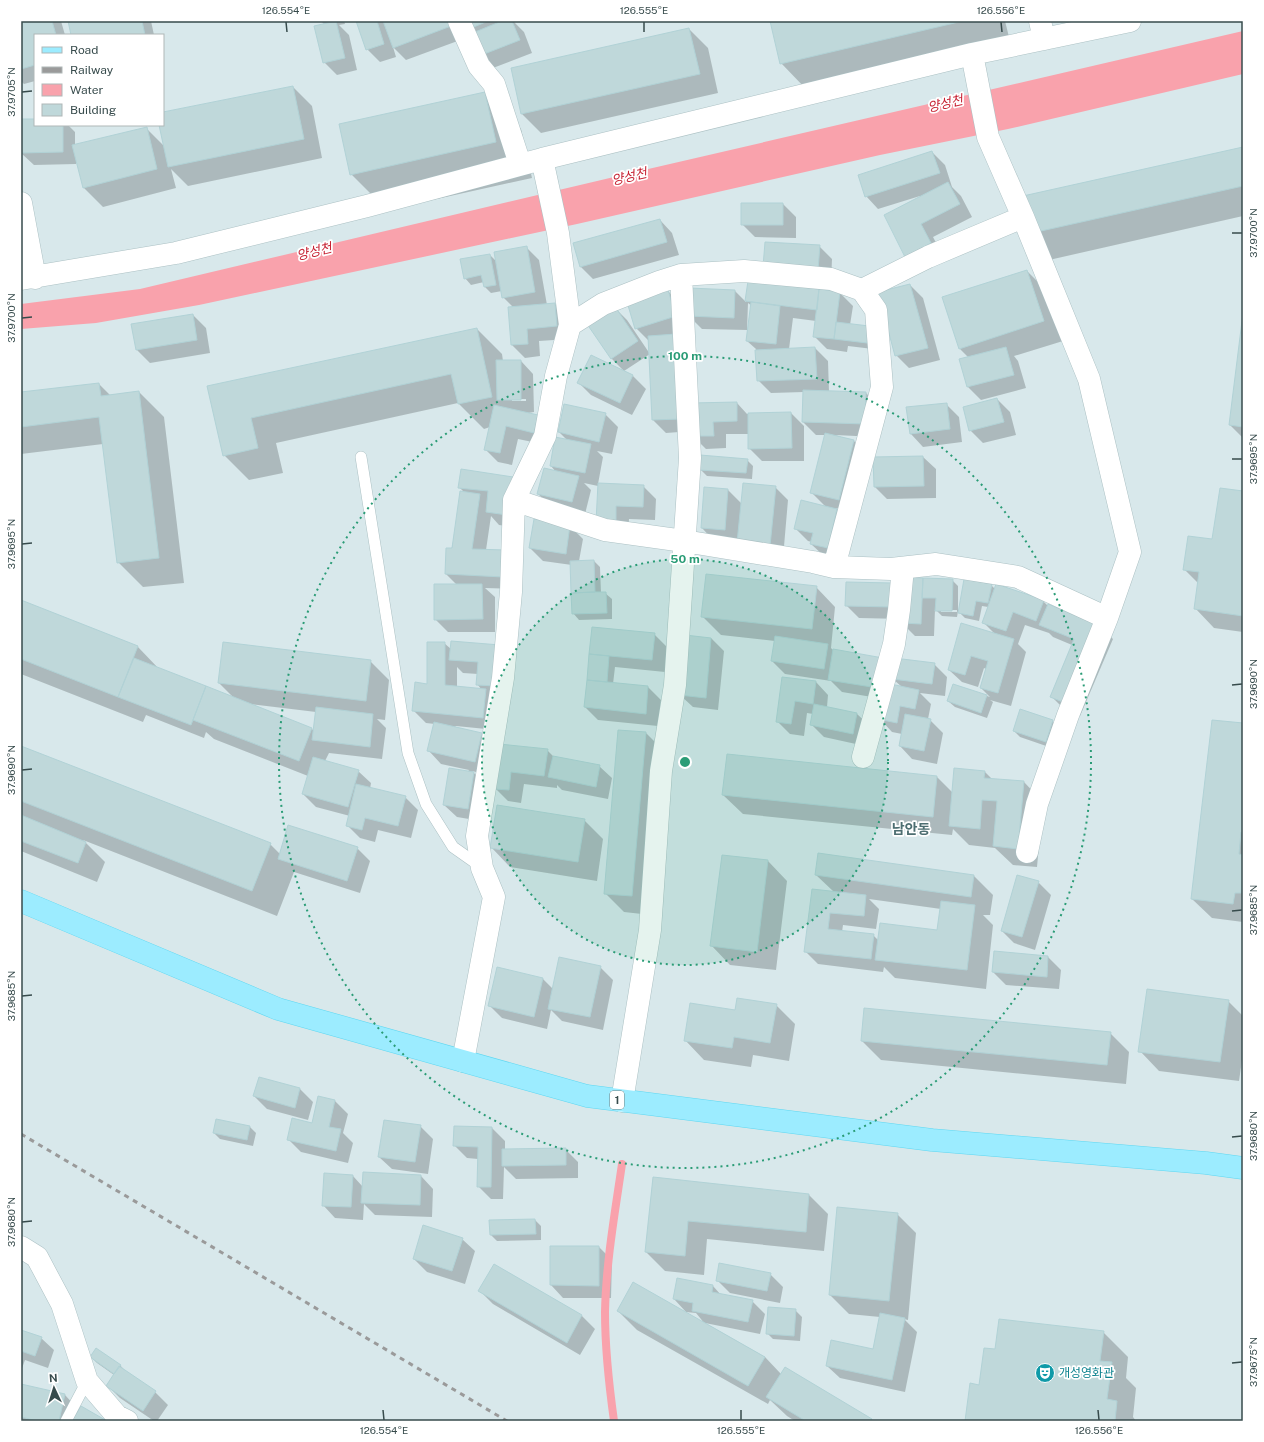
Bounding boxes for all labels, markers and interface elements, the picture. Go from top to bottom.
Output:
text: 126.554°E [262,4,310,16]
text: 126.555°E [620,4,668,16]
text: 126.556°E [977,4,1025,16]
legend [34,34,164,126]
text: Road [70,43,98,57]
text: Railway [70,63,114,77]
text: 37.9705°N [5,67,17,117]
text: Water [70,83,104,97]
water label: 양성천 [926,92,965,115]
text: Building [70,103,116,117]
water label: 양성천 [610,165,649,188]
text: 37.9700°N [1247,208,1259,258]
water label: 양성천 [295,240,334,263]
text: 37.9700°N [5,293,17,343]
text: 100 m [668,349,702,363]
text: 37.9695°N [1247,434,1259,484]
text: 37.9695°N [5,519,17,569]
text: 50 m [670,552,700,566]
text: 37.9690°N [1247,659,1259,709]
text: 37.9690°N [5,745,17,795]
centre of rings [678,755,692,769]
district label: 남안동 [892,821,930,837]
text: 37.9685°N [1247,885,1259,935]
text: 37.9685°N [5,971,17,1021]
road number: 1 [610,1091,624,1109]
text: 37.9680°N [1247,1111,1259,1161]
text: 37.9680°N [5,1197,17,1247]
text: 37.9675°N [1247,1337,1259,1387]
theatre icon: 개성영화관 [1034,1362,1056,1384]
place label: 개성영화관 [1059,1366,1114,1380]
north arrow [34,1368,74,1408]
text: N [49,1372,58,1384]
text: 126.554°E [360,1424,408,1436]
text: 126.555°E [717,1424,765,1436]
text: 126.556°E [1075,1424,1123,1436]

